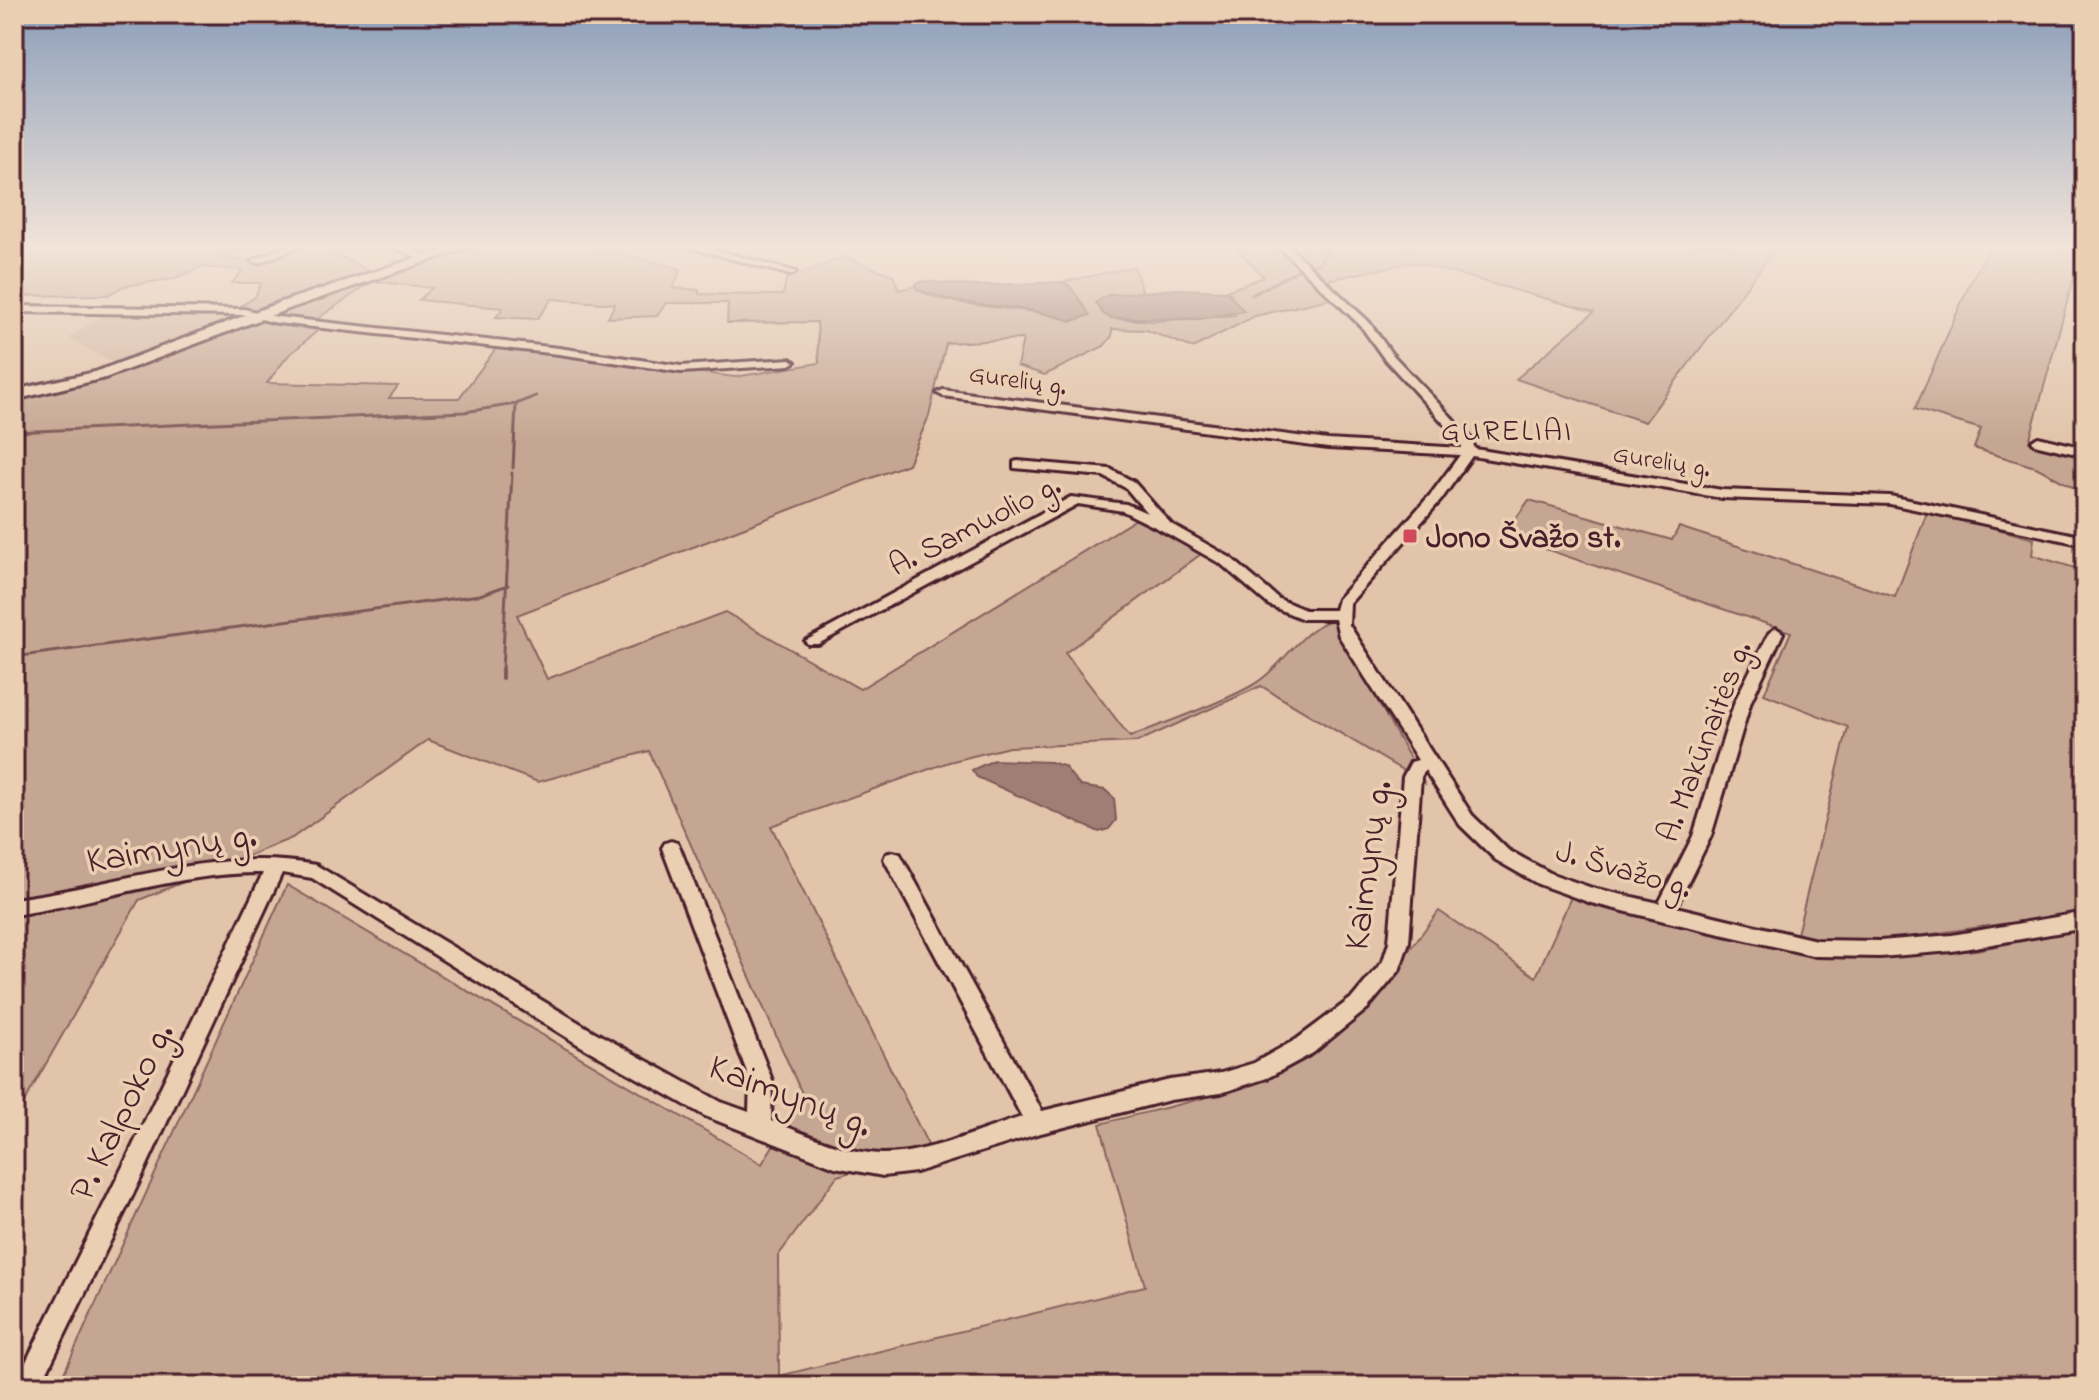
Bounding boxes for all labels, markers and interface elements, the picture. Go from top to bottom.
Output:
street label: Gurelių g. [966,356,1069,408]
district label: GURELIAI [1441,411,1573,455]
street label: Gurelių g. [1610,437,1713,489]
street label: A. Samuolio g. [881,464,1070,591]
place label: Jono Švažo st. [1426,516,1621,563]
marker: Jono Švažo st. [1401,527,1419,545]
street label: A. Makūnaitės g. [1646,635,1766,850]
street label: Kaimynų g. [1330,777,1410,954]
street label: Kaimynų g. [83,809,261,891]
street label: J. Švažo g. [1550,830,1696,913]
street label: P. Kalpoko g. [56,1014,191,1211]
street label: Kaimynų g. [700,1041,879,1155]

